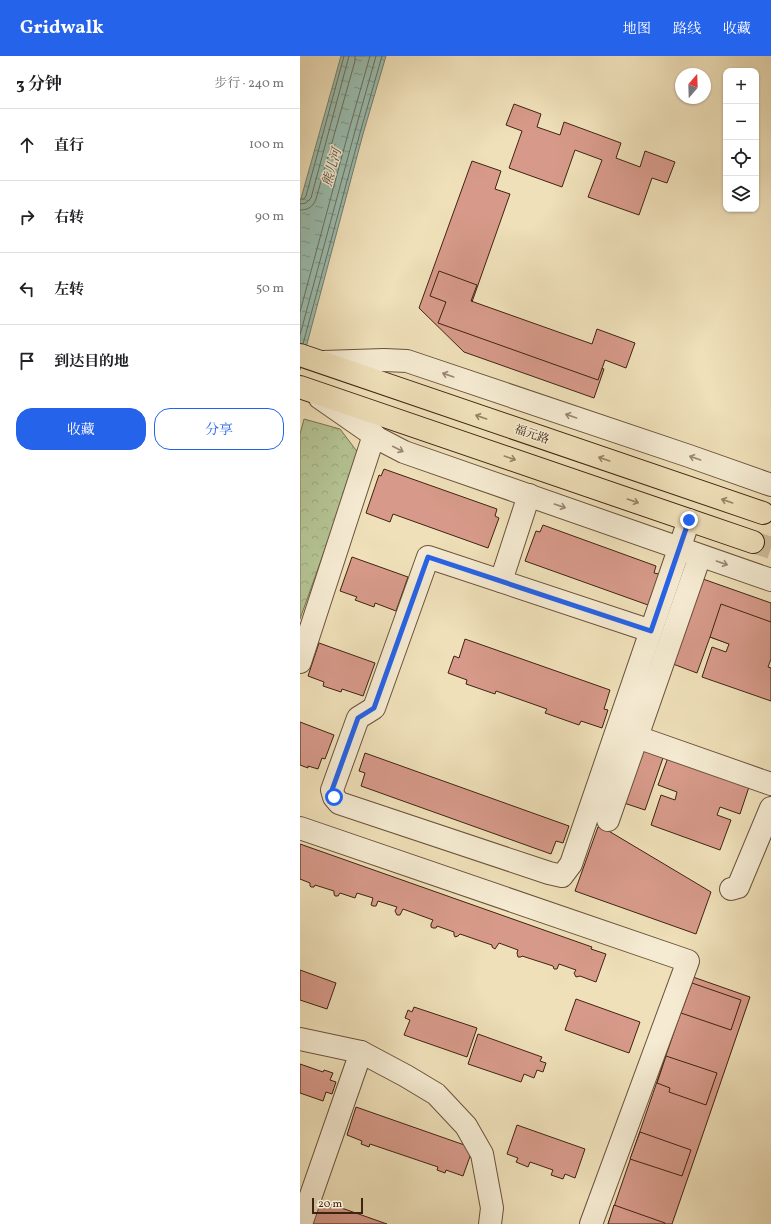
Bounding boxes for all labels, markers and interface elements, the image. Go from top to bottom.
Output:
text: Gridwalk [20,15,104,41]
text: 地图 [623,20,651,39]
text: 路线 [673,20,701,39]
text: 收藏 [723,20,751,39]
north arrow [675,68,711,104]
map controls [723,68,759,212]
button: + [723,68,759,104]
text: 3 分钟 [16,73,62,96]
text: 步行 · 240 m [214,75,284,93]
button: − [723,104,759,140]
icon: ahead [16,134,38,156]
text: 直行 [54,136,84,157]
text: 100 m [249,136,284,154]
button: locate [723,140,759,176]
water label: 熊儿河 [319,144,347,189]
button: layers [723,176,759,212]
icon: right [16,206,38,228]
text: 右转 [54,208,84,229]
text: 90 m [255,208,284,226]
icon: left [16,278,38,300]
text: 左转 [54,280,84,301]
text: 50 m [256,280,284,298]
icon: arrive [16,350,38,372]
text: 到达目的地 [54,352,129,373]
one-way arrow [442,371,455,378]
button: 收藏 [16,408,146,450]
button: 分享 [154,408,284,450]
one-way arrow [475,412,487,420]
one-way arrow [566,412,578,420]
street label: 福元路 [512,422,551,448]
one-way arrow [392,446,404,453]
one-way arrow [598,454,610,462]
one-way arrow [688,454,701,461]
one-way arrow [503,455,515,463]
one-way arrow [626,497,638,505]
one-way arrow [720,497,733,504]
one-way arrow [554,503,566,511]
route end [680,511,698,529]
one-way arrow [716,560,728,568]
route start [325,788,343,806]
scale bar [312,1196,363,1215]
text: 20 m [318,1197,342,1212]

